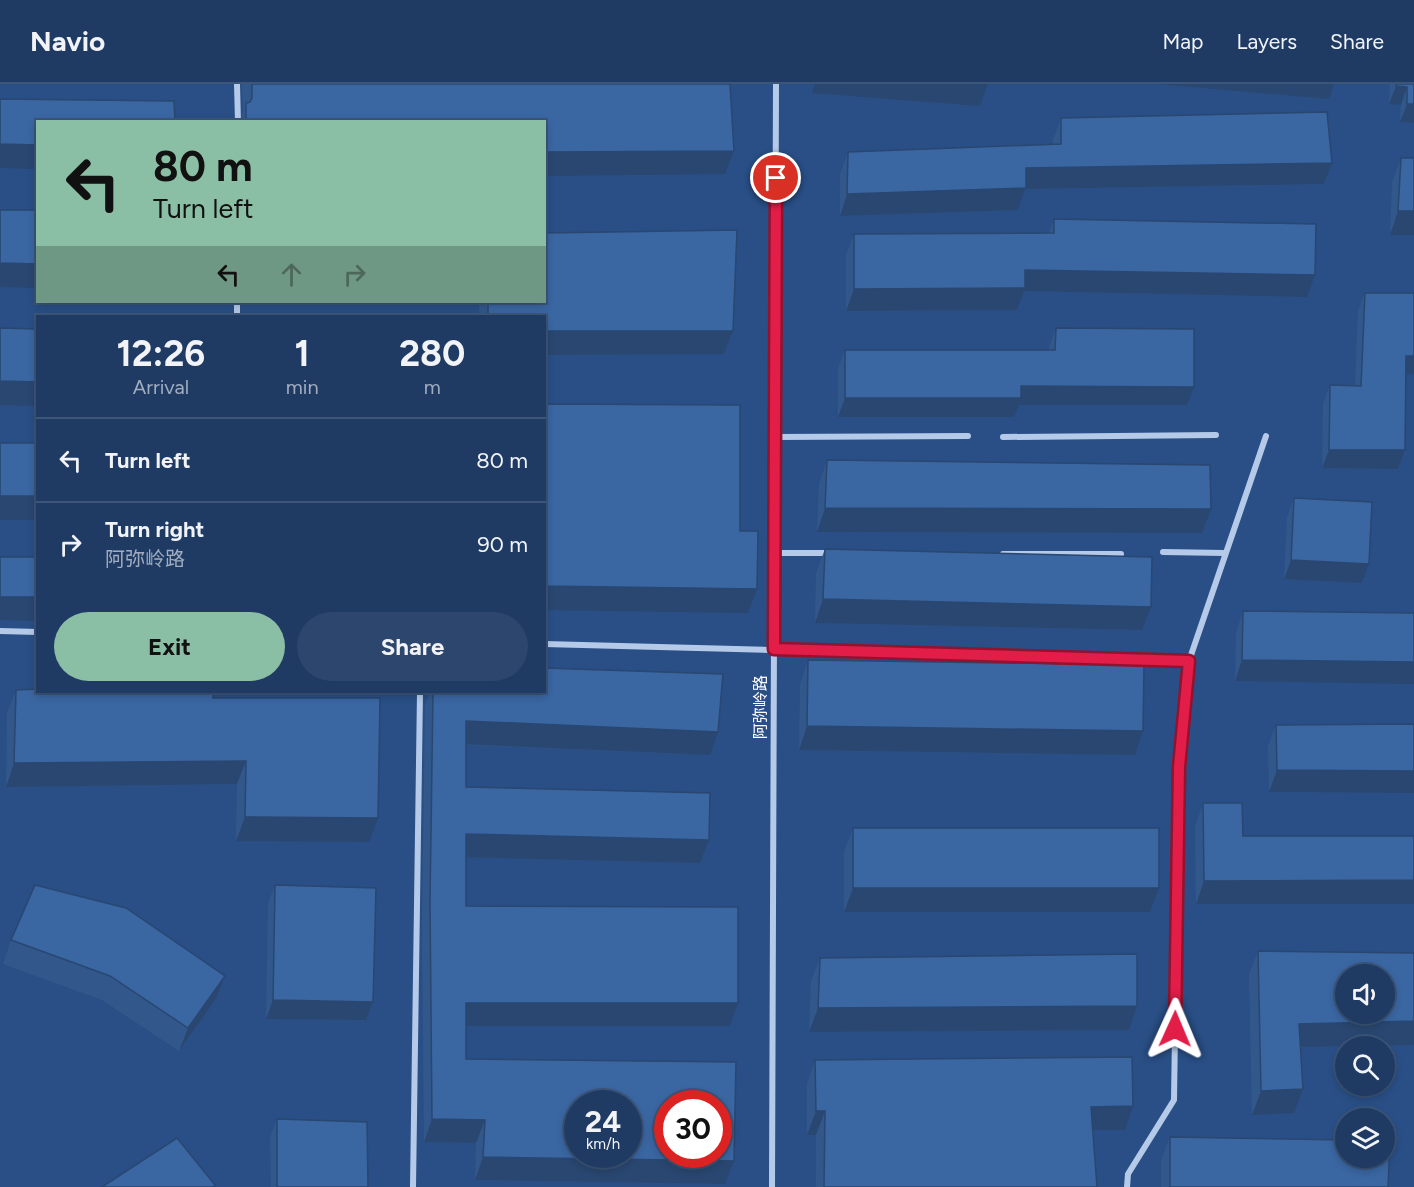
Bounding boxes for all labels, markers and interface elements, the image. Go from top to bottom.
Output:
text: Navio [30,24,105,58]
text: Map [1163,29,1203,54]
text: Layers [1236,29,1297,54]
text: Share [1330,29,1384,54]
text: 80 m [153,141,253,192]
icon: left [54,144,132,222]
pin [750,152,801,203]
icon: arrive [759,161,792,194]
text: Turn left [153,192,253,225]
icon: left [212,258,245,291]
icon: ahead [275,258,308,291]
icon: right [338,258,371,291]
text: 12:26 [117,332,205,375]
text: 1 [295,332,310,375]
text: 280 [399,332,465,375]
text: Arrival [133,375,189,399]
text: min [286,375,319,399]
text: m [424,375,441,399]
icon: left [54,444,87,477]
text: Turn left [105,447,191,474]
text: 80 m [476,447,528,474]
text: Turn right [105,516,204,543]
icon: right [54,528,87,561]
text: 90 m [477,531,528,558]
text: 阿弥岭路 [105,547,185,571]
button: Exit [54,612,285,681]
button: Share [297,612,528,681]
street label: 阿弥岭路 [751,675,770,739]
map controls [1335,964,1395,1168]
button: sound [1335,964,1395,1024]
position arrow [1143,997,1207,1061]
button: search [1335,1036,1395,1096]
speed limit sign: 30 [654,1090,732,1168]
text: 24 [585,1103,621,1140]
button: layers [1335,1108,1395,1168]
text: km/h [586,1135,620,1153]

